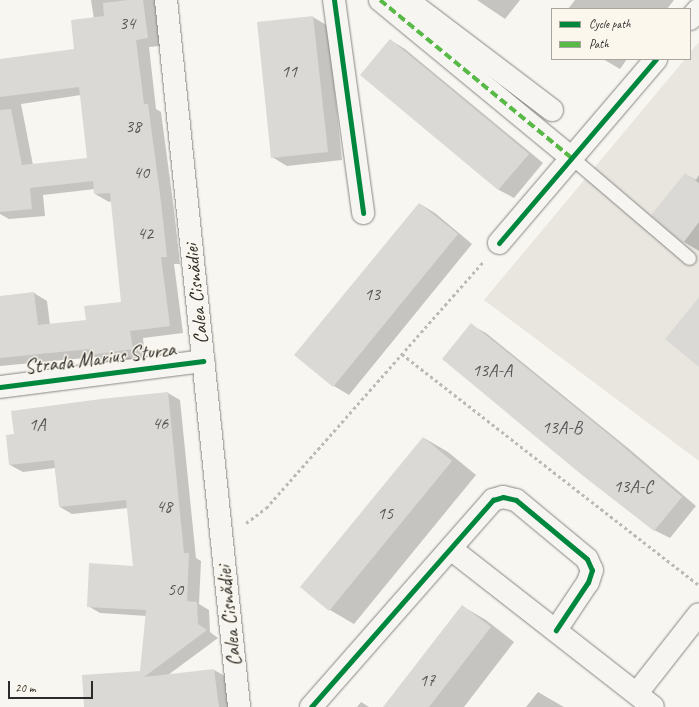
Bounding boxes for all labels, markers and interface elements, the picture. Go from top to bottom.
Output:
legend [551,8,691,60]
house number: 34 [119,12,135,34]
text: Cycle path [589,16,631,32]
text: Path [589,36,609,52]
house number: 11 [281,60,297,82]
house number: 38 [125,115,141,137]
house number: 40 [133,161,149,183]
house number: 42 [137,222,153,244]
street label: Calea Cisnădiei [179,243,213,345]
house number: 13 [364,283,380,305]
street label: Strada Marius Sturza [23,337,177,379]
house number: 13A-A [472,359,512,381]
house number: 46 [152,412,168,434]
house number: 1A [28,413,46,435]
house number: 13A-B [542,416,582,438]
house number: 13A-C [613,475,653,497]
house number: 48 [156,495,172,517]
house number: 15 [377,502,393,524]
street label: Calea Cisnădiei [212,565,246,667]
house number: 50 [167,578,183,600]
house number: 17 [419,669,435,691]
scale bar [10,673,95,699]
text: 20 m [15,680,35,696]

